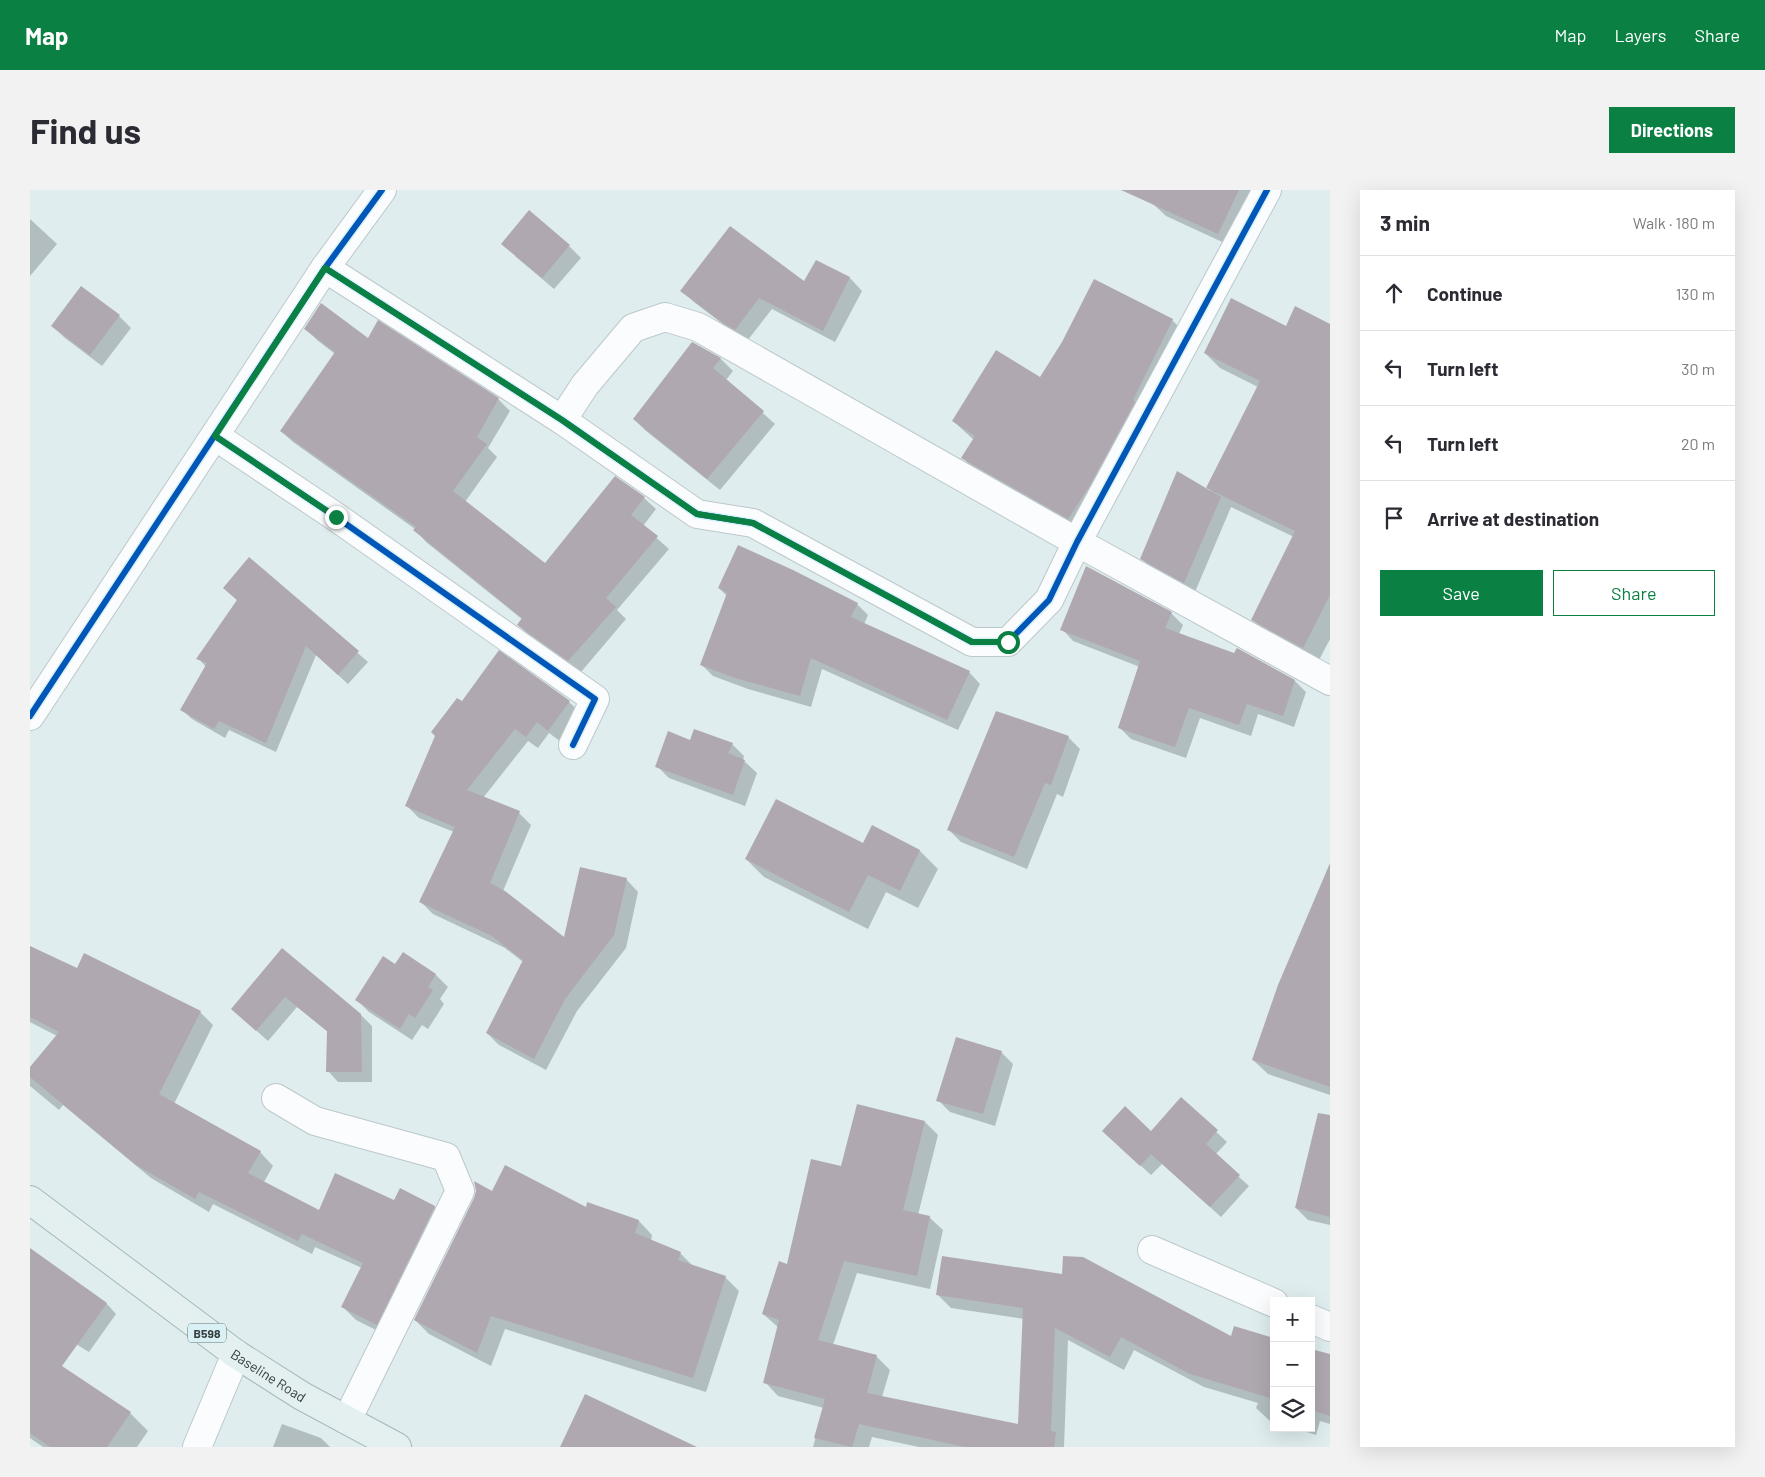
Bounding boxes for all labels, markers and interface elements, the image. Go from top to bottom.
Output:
text: Map [25,21,68,50]
text: Map [1554,24,1586,46]
text: Layers [1614,24,1667,46]
text: Share [1695,24,1740,46]
button: Directions [1609,107,1735,153]
text: Find us [30,109,141,151]
text: 3 min [1380,210,1430,235]
text: Walk · 180 m [1633,213,1715,232]
icon: ahead [1380,279,1408,307]
text: Continue [1427,282,1503,305]
text: 130 m [1676,284,1715,303]
icon: left [1380,354,1408,382]
text: Turn left [1427,357,1498,380]
text: 30 m [1681,359,1715,378]
icon: left [1380,429,1408,457]
text: Turn left [1427,432,1498,455]
text: 20 m [1681,434,1715,453]
icon: arrive [1380,504,1408,532]
route end [325,506,348,529]
text: Arrive at destination [1427,507,1599,530]
button: Save [1380,570,1543,616]
button: Share [1553,570,1715,616]
route start [997,631,1020,654]
map controls [1270,1297,1315,1432]
button: + [1270,1297,1315,1342]
road number: B598 [188,1324,226,1342]
button: − [1270,1342,1315,1387]
street label: Baseline Road [228,1345,309,1405]
button: layers [1270,1387,1315,1432]

